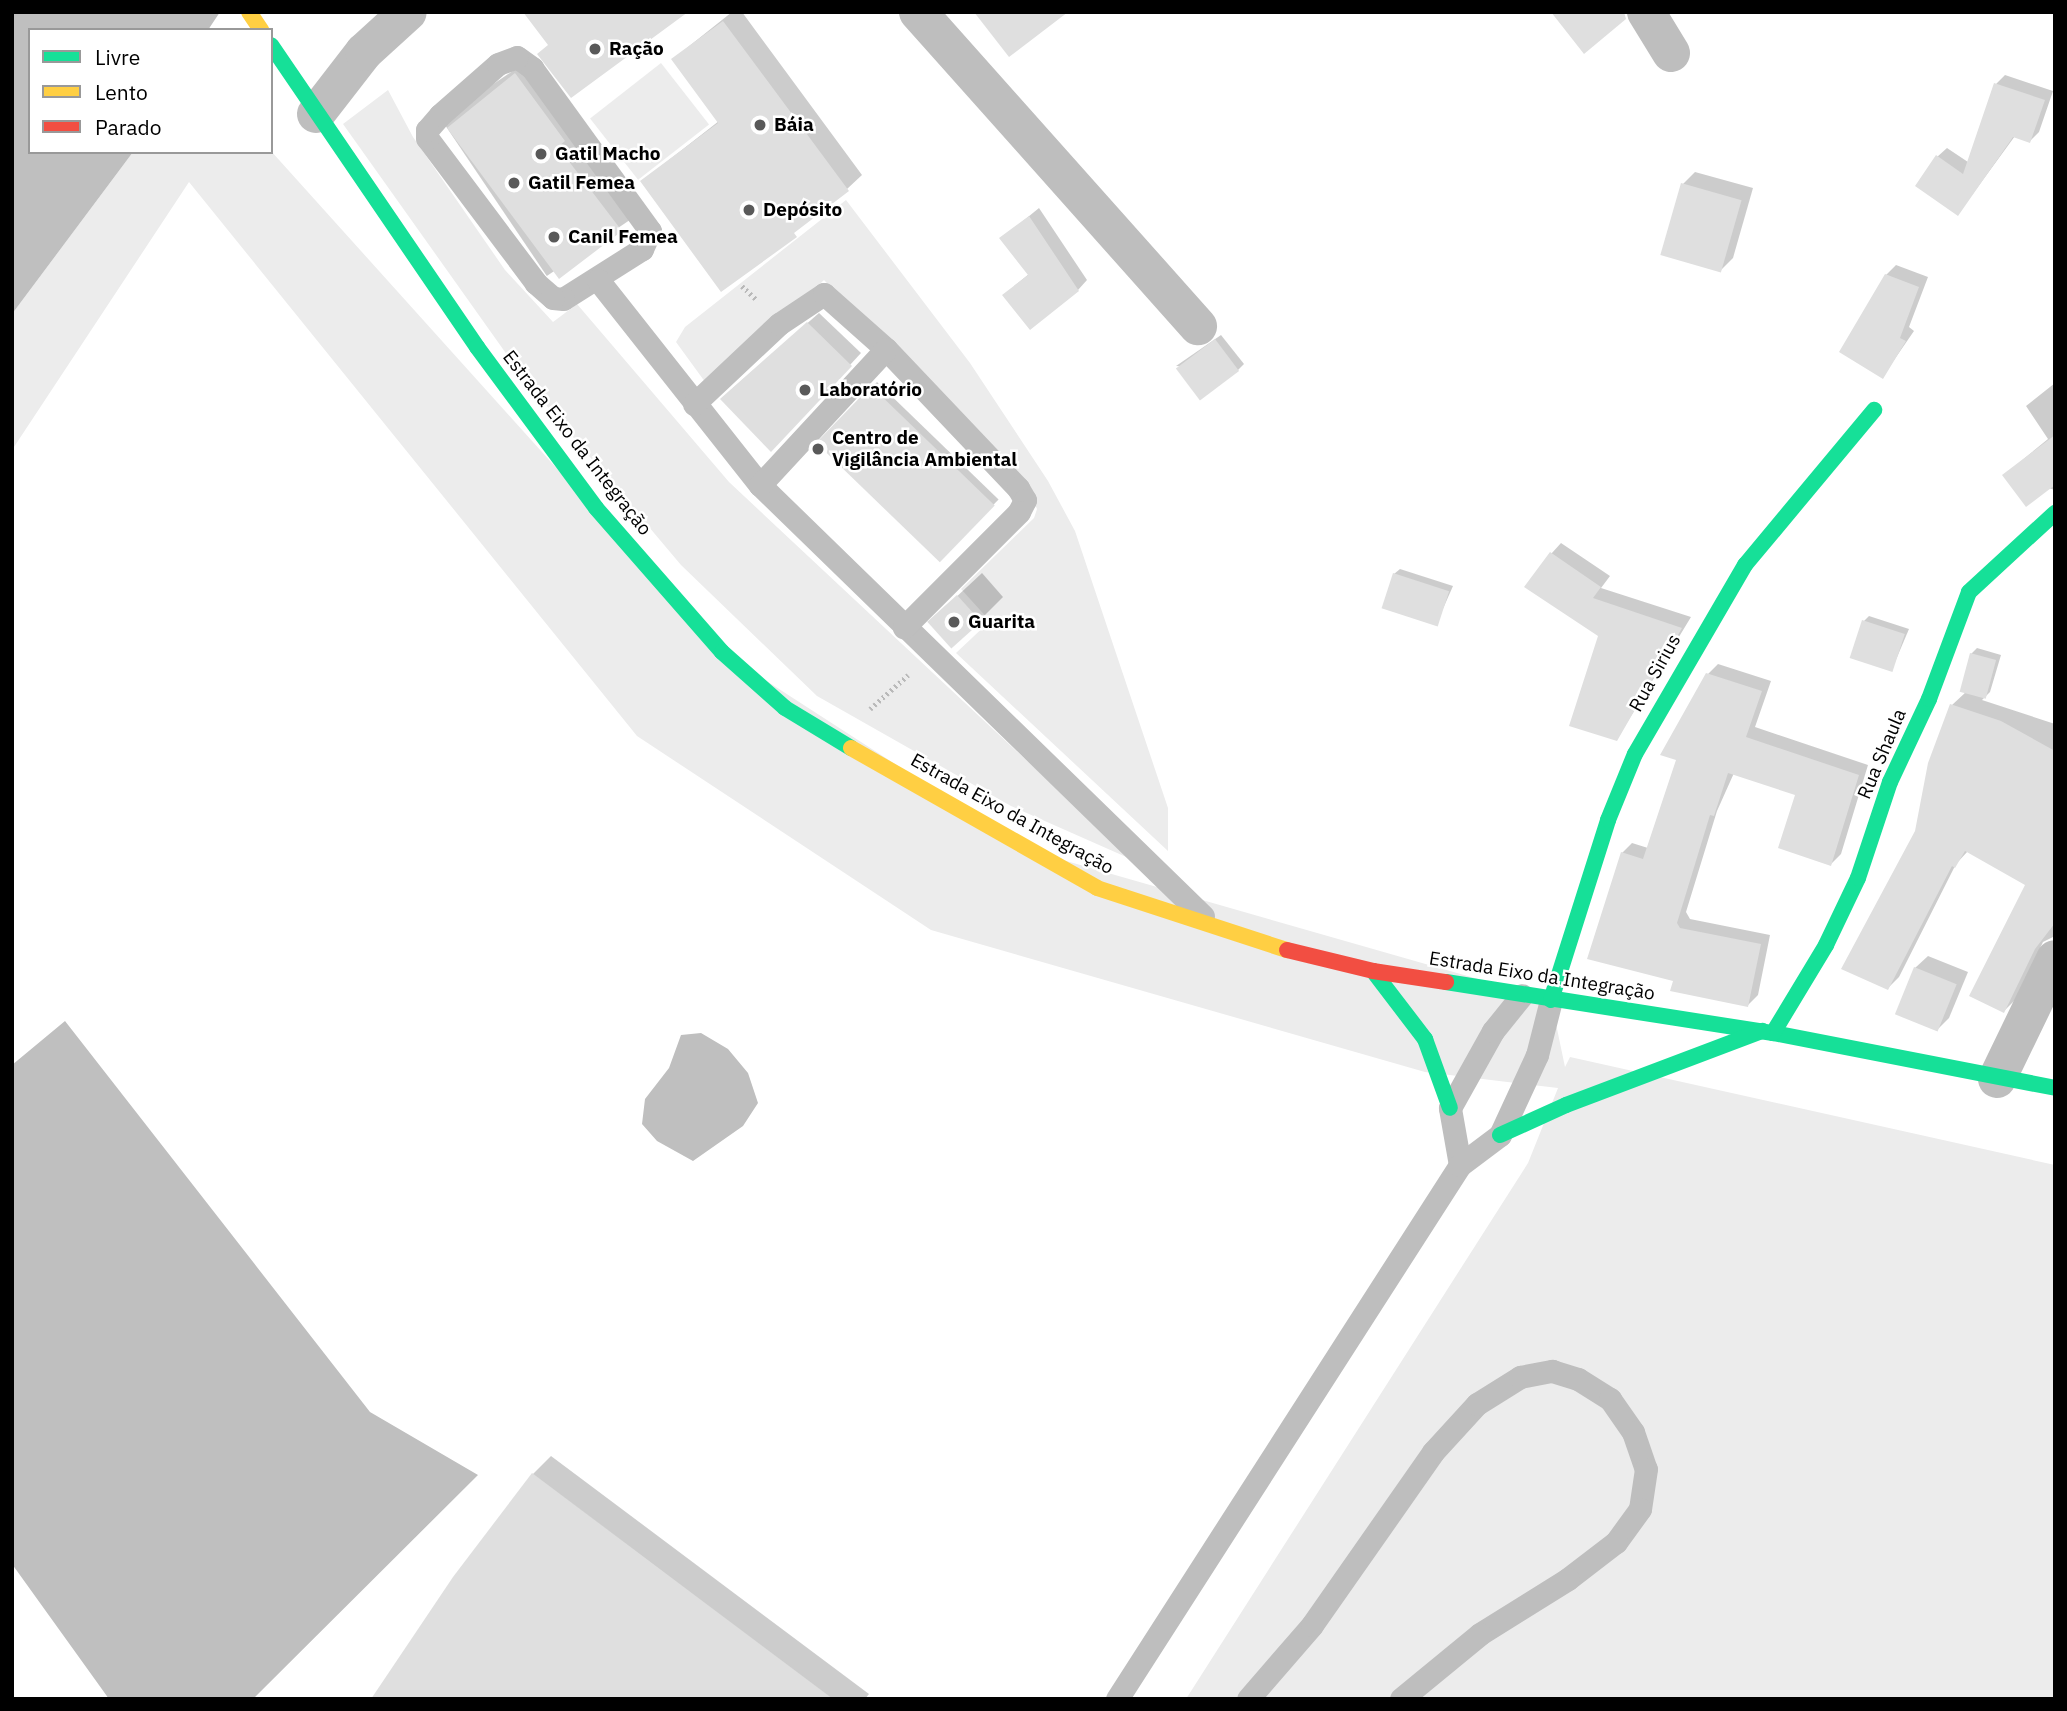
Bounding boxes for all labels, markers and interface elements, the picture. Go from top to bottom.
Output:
legend [28,28,273,154]
place label: Ração [609,38,664,60]
marker: Ração [587,41,603,57]
text: Livre [95,43,140,71]
text: Lento [95,78,148,106]
text: Parado [95,113,162,141]
place label: Báia [774,114,814,136]
marker: Báia [752,117,768,133]
place label: Gatil Macho [555,143,661,165]
marker: Gatil Macho [533,146,549,162]
place label: Gatil Femea [528,172,635,194]
marker: Gatil Femea [506,175,522,191]
place label: Depósito [763,199,842,221]
marker: Depósito [741,202,757,218]
place label: Canil Femea [568,226,678,248]
marker: Canil Femea [546,229,562,245]
street label: Estrada Eixo da Integração [498,346,656,540]
place label: Laboratório [819,379,922,401]
marker: Laboratório [797,382,813,398]
place label: Centro de Vigilância Ambiental [832,427,1017,471]
marker: Centro de Vigilância Ambiental [810,441,826,457]
place label: Guarita [968,611,1035,633]
marker: Guarita [946,614,962,630]
street label: Rua Sirius [1624,630,1686,716]
street label: Rua Shaula [1853,706,1911,802]
street label: Estrada Eixo da Integração [907,749,1117,879]
street label: Estrada Eixo da Integração [1427,947,1657,1005]

